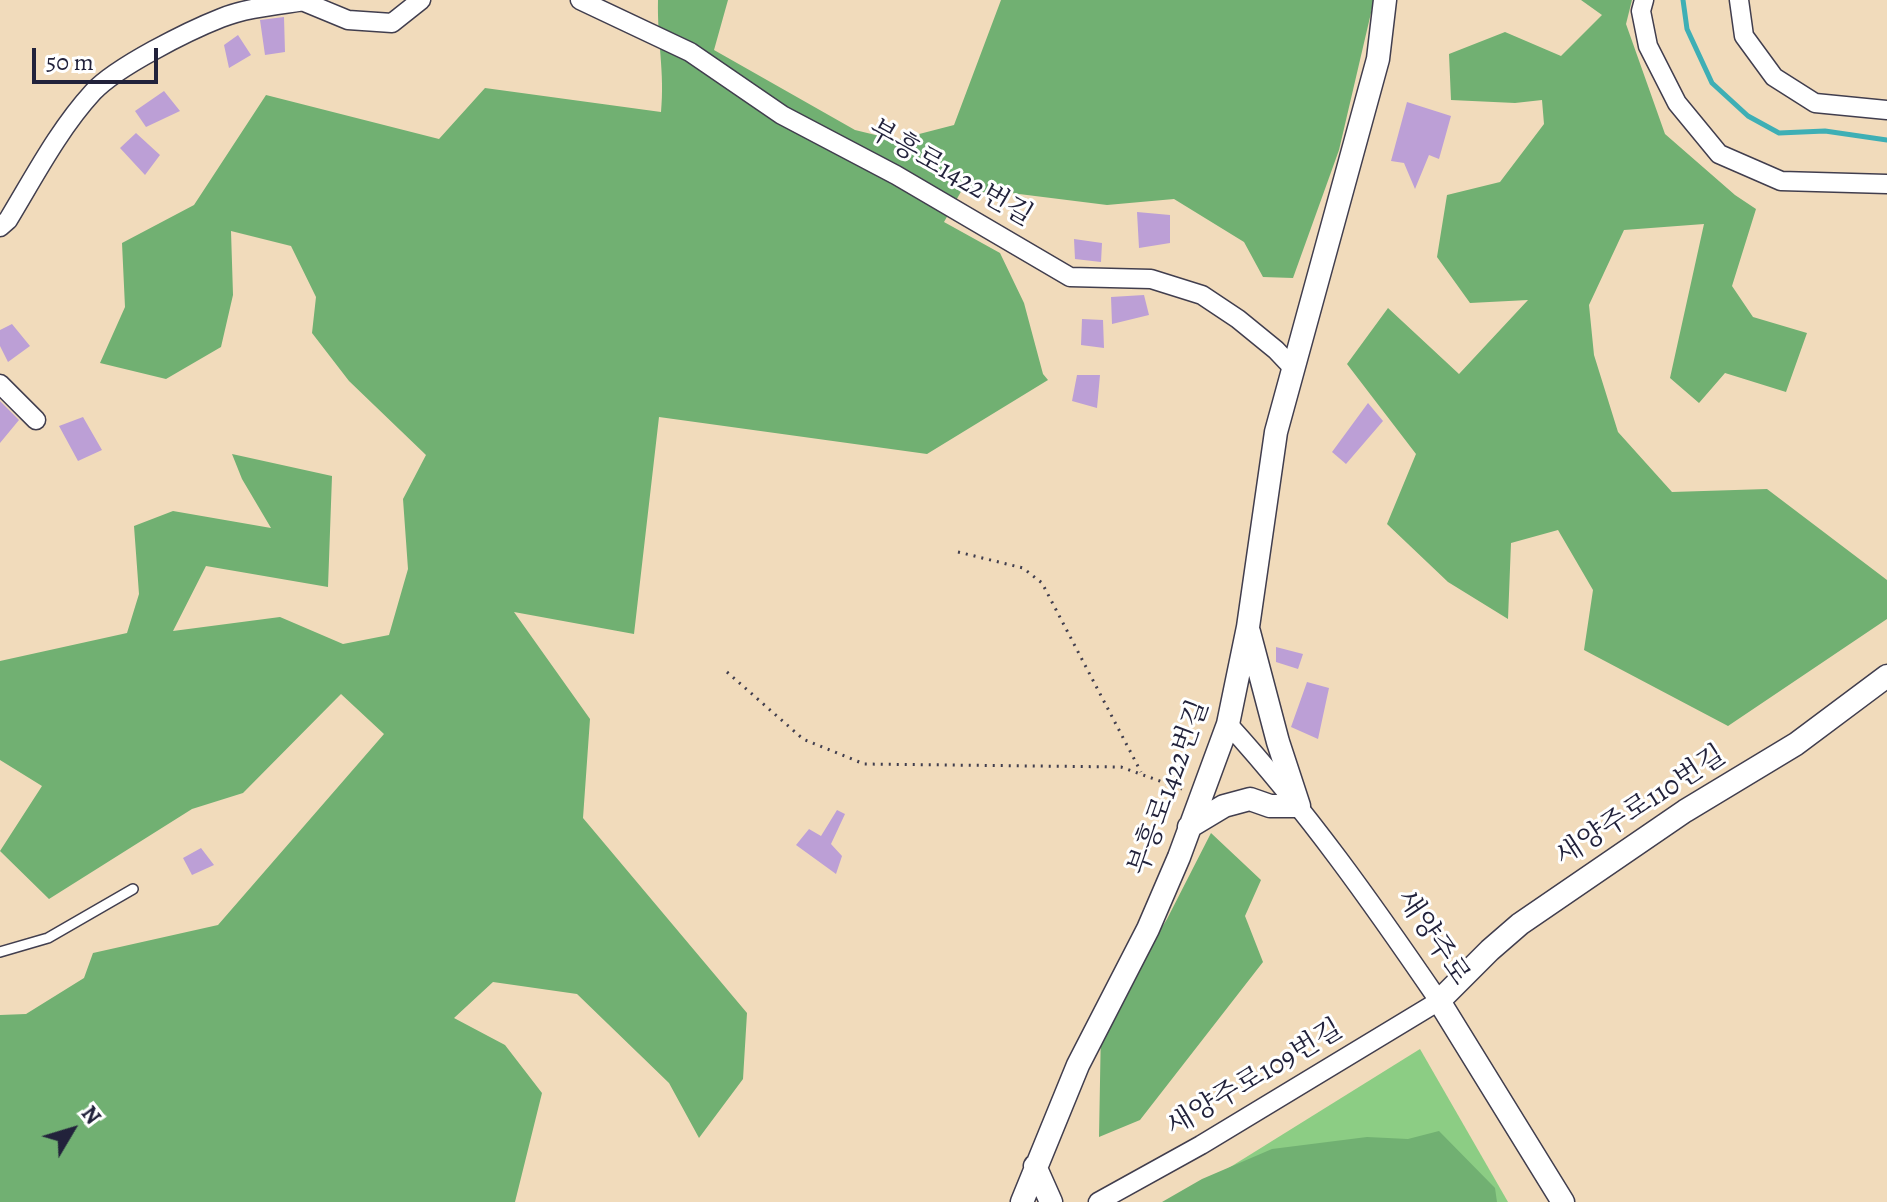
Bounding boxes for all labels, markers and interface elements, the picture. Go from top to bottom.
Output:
scale bar [36,32,162,82]
text: 50 m [46,46,94,78]
street label: 부흥로1422번길 [862,113,1038,235]
street label: 부흥로1422번길 [1123,696,1217,880]
street label: 새양주로110번길 [1550,739,1732,875]
street label: 새양주로 [1388,884,1476,992]
street label: 새양주로109번길 [1161,1013,1349,1145]
north arrow [32,1090,112,1170]
text: N [74,1100,108,1131]

